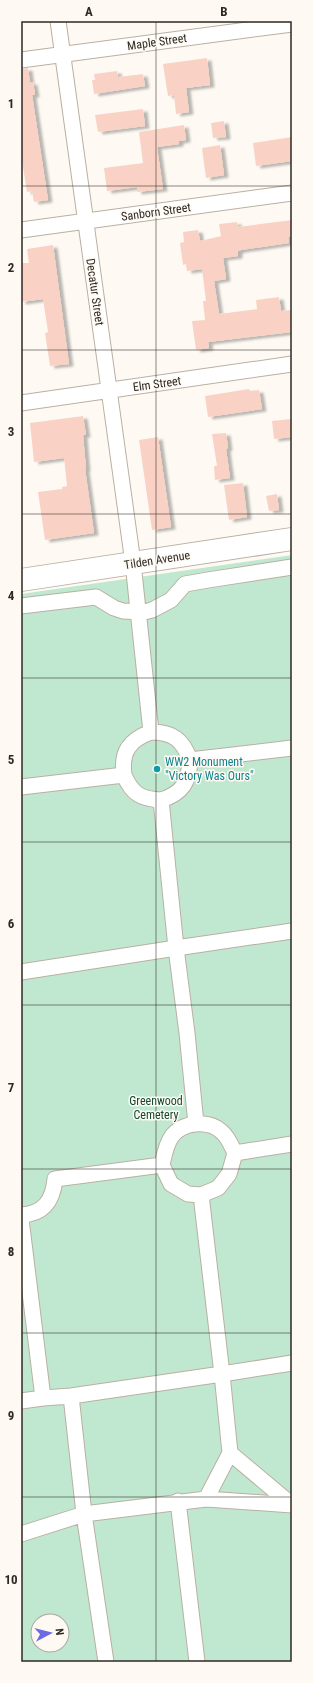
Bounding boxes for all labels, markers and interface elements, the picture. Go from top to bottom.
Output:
text: A [85,4,93,19]
text: B [220,4,228,19]
street label: Maple Street [126,31,188,53]
text: 1 [8,96,14,111]
street label: Sanborn Street [120,200,192,224]
street label: Decatur Street [83,258,107,327]
text: 2 [8,260,15,275]
street label: Elm Street [132,374,182,394]
text: 3 [8,424,14,439]
street label: Tilden Avenue [123,548,191,572]
text: 4 [8,588,15,603]
text: 5 [8,752,15,767]
place label: WW2 Monument "Victory Was Ours" [165,755,254,783]
marker: WW2 Monument "Victory Was Ours" [152,764,162,774]
text: 6 [8,916,15,931]
text: 7 [8,1080,15,1095]
park label: Greenwood Cemetery [129,1094,183,1122]
text: 8 [8,1244,14,1259]
text: 9 [8,1408,14,1423]
text: 10 [4,1572,18,1587]
north arrow [30,1613,70,1653]
text: N [53,1628,66,1636]

